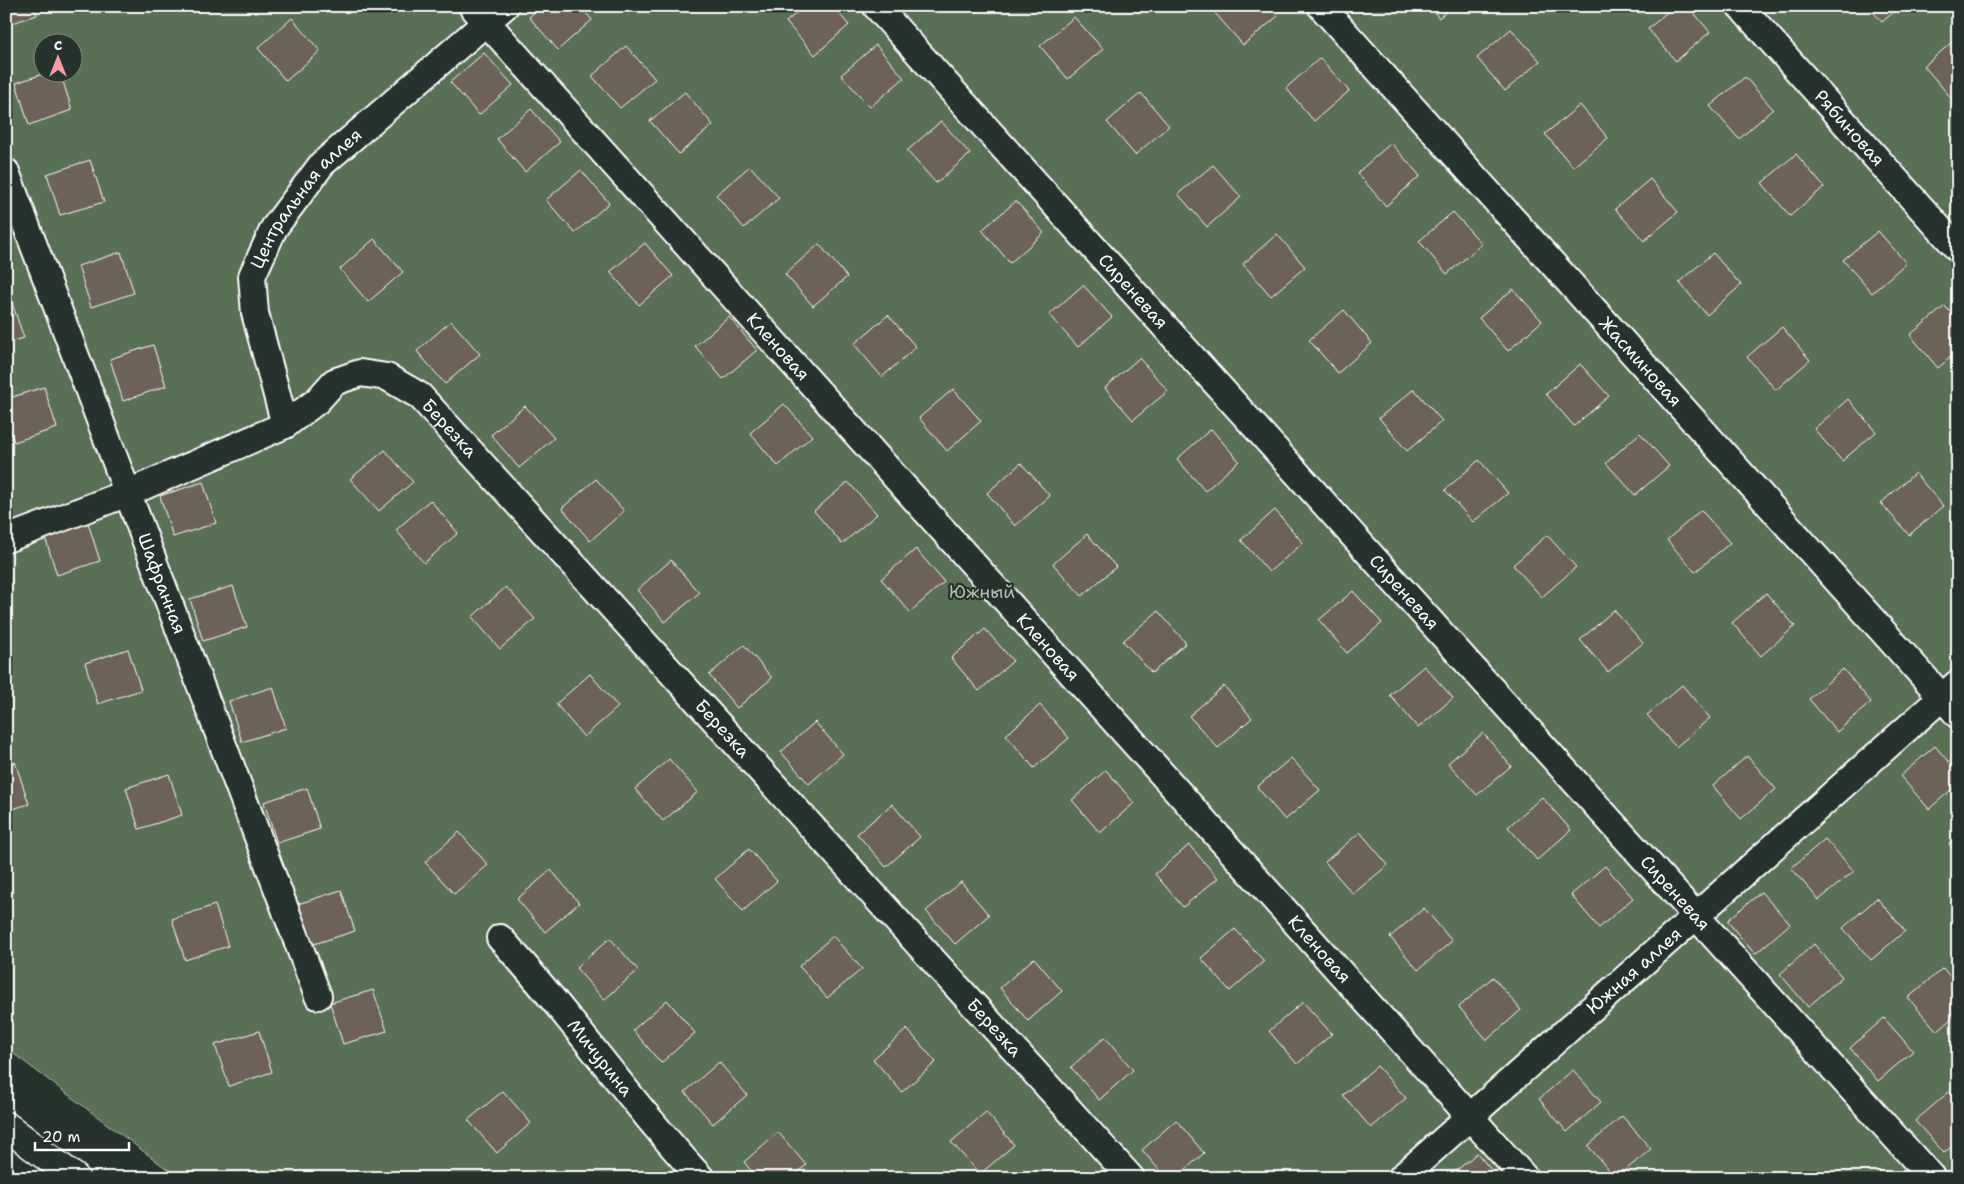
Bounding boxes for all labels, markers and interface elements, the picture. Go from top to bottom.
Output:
north arrow [32,32,82,82]
text: С [54,36,62,54]
street label: Рябиновая [1809,85,1890,171]
street label: Центральная аллея [245,123,367,273]
street label: Сиреневая [1093,248,1173,334]
street label: Кленовая [741,307,815,386]
street label: Жасминовая [1594,311,1687,412]
street label: Березка [416,394,482,463]
street label: Шафранная [132,530,192,637]
street label: Сиреневая [1364,549,1444,635]
park label: Южный [949,580,1015,604]
street label: Кленовая [1011,608,1085,686]
street label: Березка [690,694,755,763]
street label: Сиреневая [1635,850,1716,936]
street label: Кленовая [1282,910,1356,988]
street label: Южная аллея [1581,922,1687,1020]
street label: Березка [961,993,1027,1062]
street label: Мичурина [562,1014,638,1101]
scale bar [35,1119,129,1151]
text: 20 m [42,1127,81,1147]

